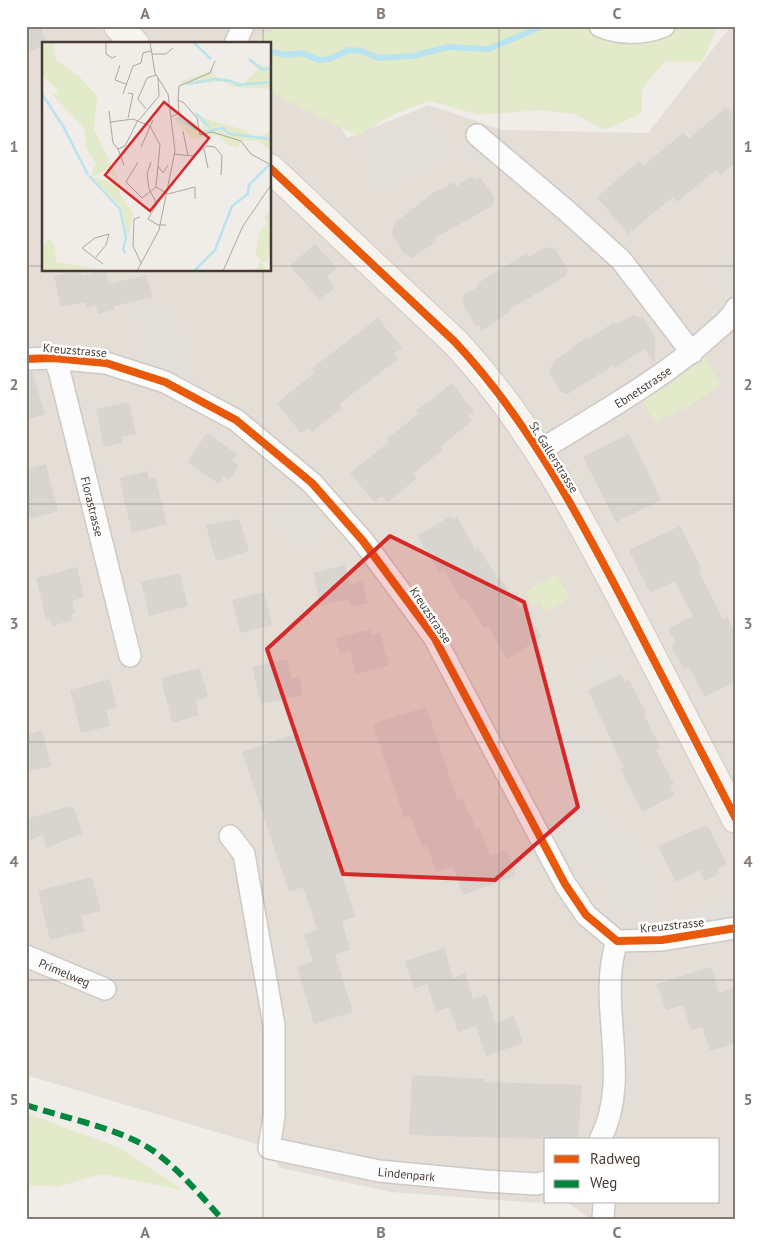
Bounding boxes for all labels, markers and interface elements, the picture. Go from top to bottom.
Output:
text: A [140,3,150,23]
text: B [376,3,386,23]
text: C [613,3,622,23]
inset map [42,42,271,271]
text: 1 [9,136,19,156]
text: 1 [743,136,753,156]
street label: Kreuzstrasse [42,340,108,360]
street label: Ebnetstrasse [611,362,674,411]
text: 2 [9,374,19,394]
text: 2 [743,374,753,394]
street label: St. Gallerstrasse [526,419,582,495]
street label: Florastrasse [78,475,108,538]
street label: Kreuzstrasse [407,584,455,646]
text: 3 [9,613,19,633]
text: 3 [743,613,753,633]
text: 4 [9,851,19,871]
text: 4 [743,851,753,871]
street label: Kreuzstrasse [639,914,705,936]
street label: Primelweg [37,955,93,990]
text: 5 [9,1089,19,1109]
text: 5 [743,1089,753,1109]
legend [544,1138,720,1204]
text: Radweg [590,1149,641,1168]
street label: Lindenpark [377,1163,436,1184]
text: Weg [590,1173,617,1192]
text: A [140,1222,150,1242]
text: B [376,1222,386,1242]
text: C [613,1222,622,1242]

